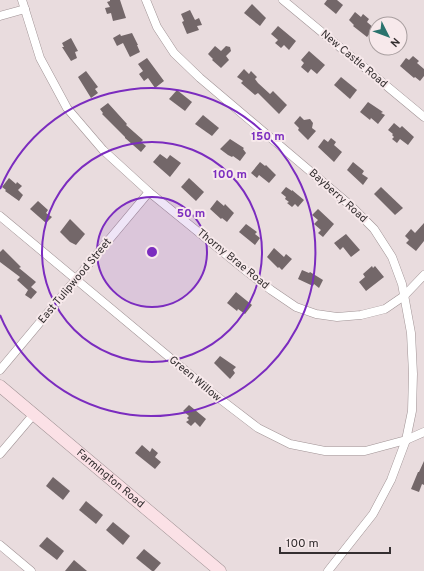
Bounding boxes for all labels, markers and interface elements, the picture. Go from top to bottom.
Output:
north arrow [368,16,408,56]
street label: New Castle Road [318,27,390,91]
text: N [387,34,403,50]
text: 150 m [251,129,285,145]
street label: Bayberry Road [306,166,370,226]
text: 100 m [213,167,247,183]
text: 50 m [177,206,205,222]
street label: Thorny Brae Road [194,226,272,292]
street label: East Tulipwood Street [35,235,115,327]
centre of rings [145,245,159,259]
street label: Green Willow [166,353,224,405]
street label: Farmington Road [73,446,147,511]
scale bar [280,529,390,555]
text: 100 m [286,536,319,552]

